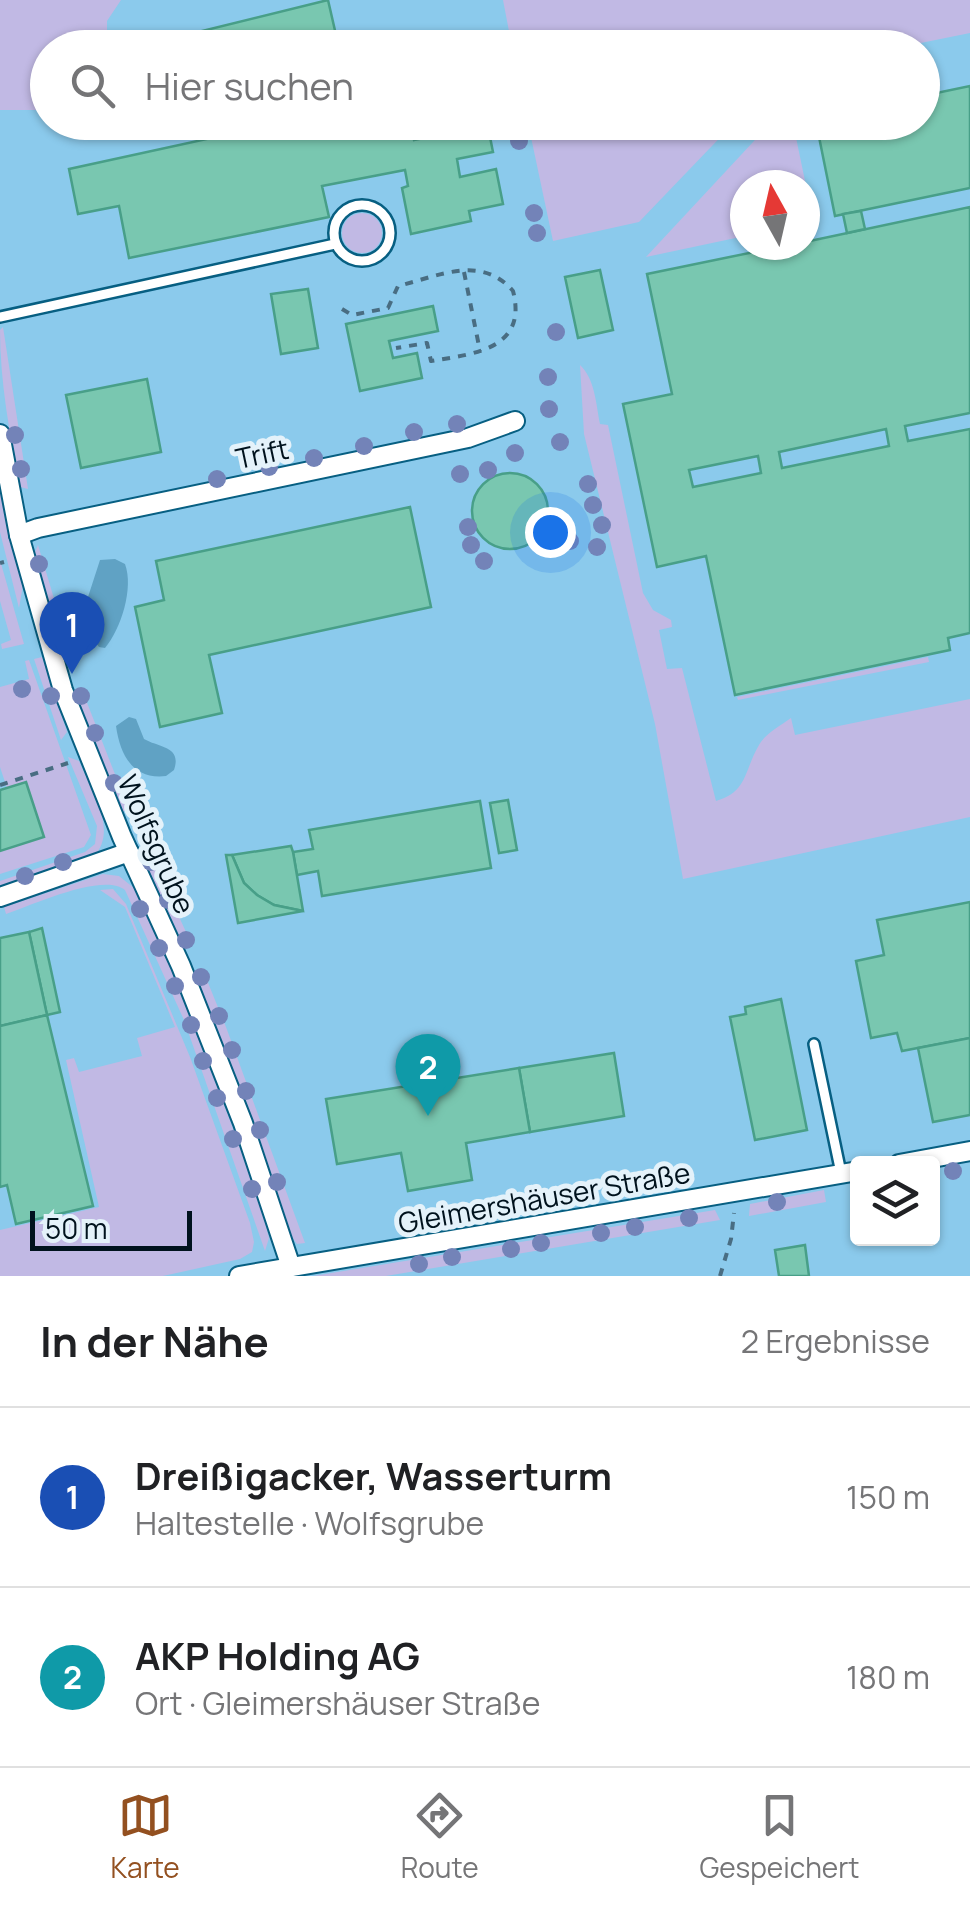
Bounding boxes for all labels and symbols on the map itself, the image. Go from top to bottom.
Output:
north arrow [730,170,820,260]
street label: Trift [232,429,292,477]
your location [525,507,576,558]
pin: 1 [40,592,104,674]
street label: Wolfsgrube [109,768,205,920]
pin: 2 [396,1034,460,1116]
street label: Gleimershäuser Straße [395,1153,693,1241]
scale bar [30,1206,192,1250]

